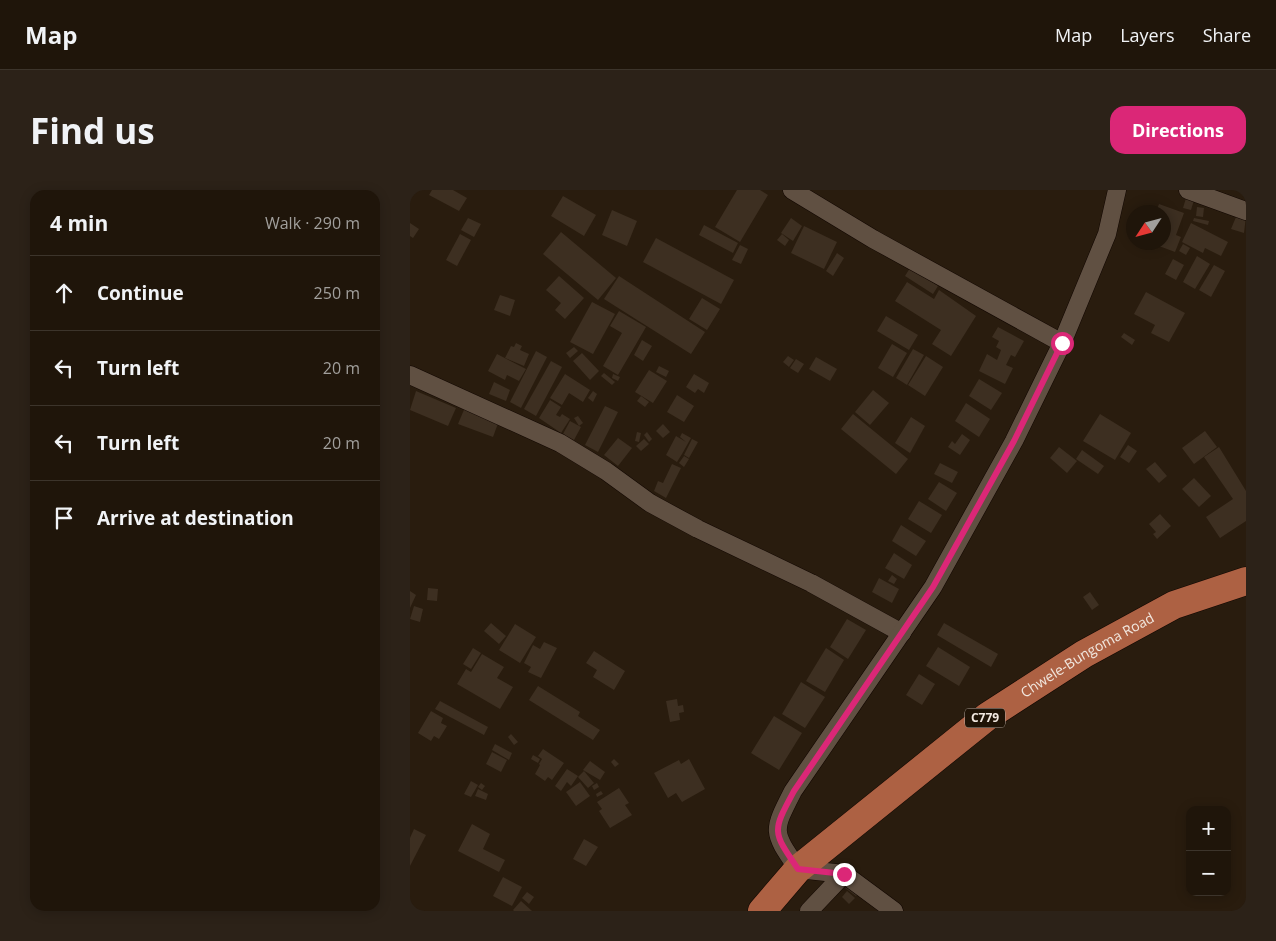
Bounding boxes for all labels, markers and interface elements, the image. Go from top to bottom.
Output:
text: Map [25,18,77,51]
text: Map [1055,23,1092,47]
text: Layers [1120,23,1175,47]
text: Share [1203,23,1251,47]
button: Directions [1110,106,1246,154]
text: Find us [30,107,155,154]
north arrow [1126,205,1171,250]
text: 4 min [50,209,108,237]
text: Walk · 290 m [265,212,360,234]
icon: ahead [50,279,78,307]
text: Continue [97,280,184,306]
text: 250 m [314,282,360,304]
route start [1051,332,1074,355]
icon: left [50,354,78,382]
text: Turn left [97,355,179,381]
text: 20 m [323,357,360,379]
icon: left [50,429,78,457]
text: Turn left [97,430,179,456]
text: 20 m [323,432,360,454]
icon: arrive [50,504,78,532]
text: Arrive at destination [97,505,294,531]
street label: Chwele-Bungoma Road [1017,608,1157,702]
road number: C779 [965,708,1005,728]
map controls [1186,806,1231,896]
button: + [1186,806,1231,851]
button: − [1186,851,1231,896]
route end [833,863,856,886]

